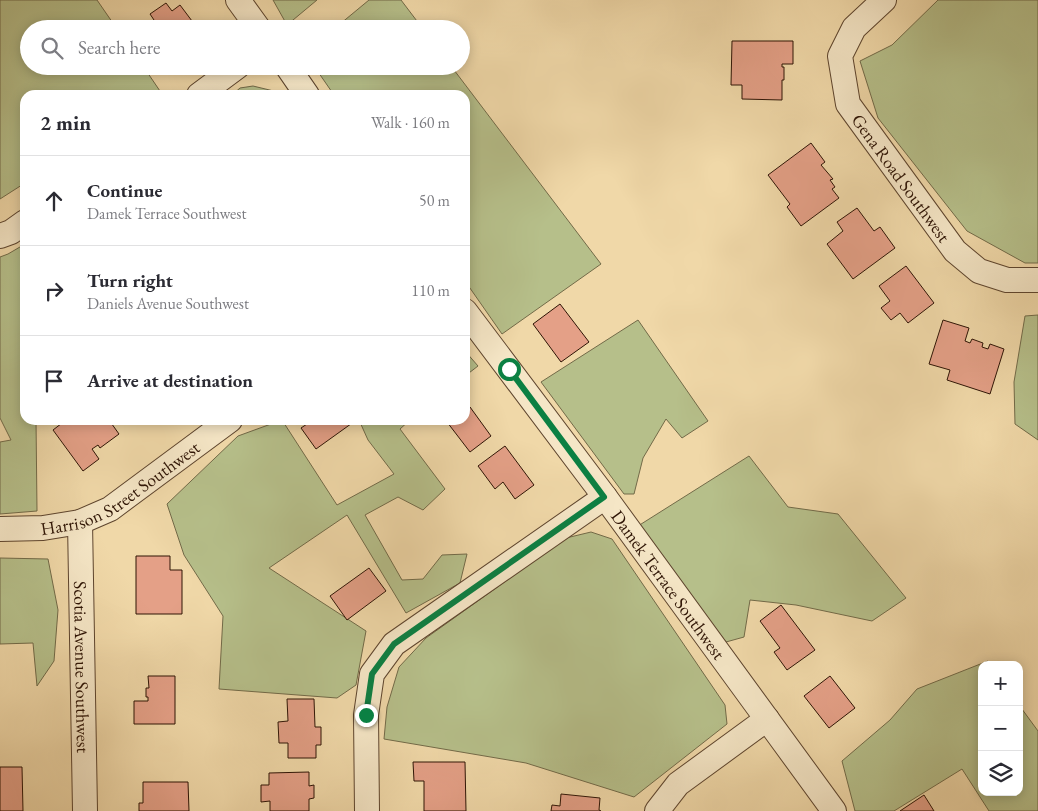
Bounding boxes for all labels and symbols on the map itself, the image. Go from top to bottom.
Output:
street label: Gena Road Southwest [847,109,956,247]
route start [498,358,521,381]
street label: Harrison Street Southwest [39,435,204,540]
street label: Damek Terrace Southwest [607,505,731,664]
street label: Scotia Avenue Southwest [70,581,96,754]
route end [355,704,378,727]

